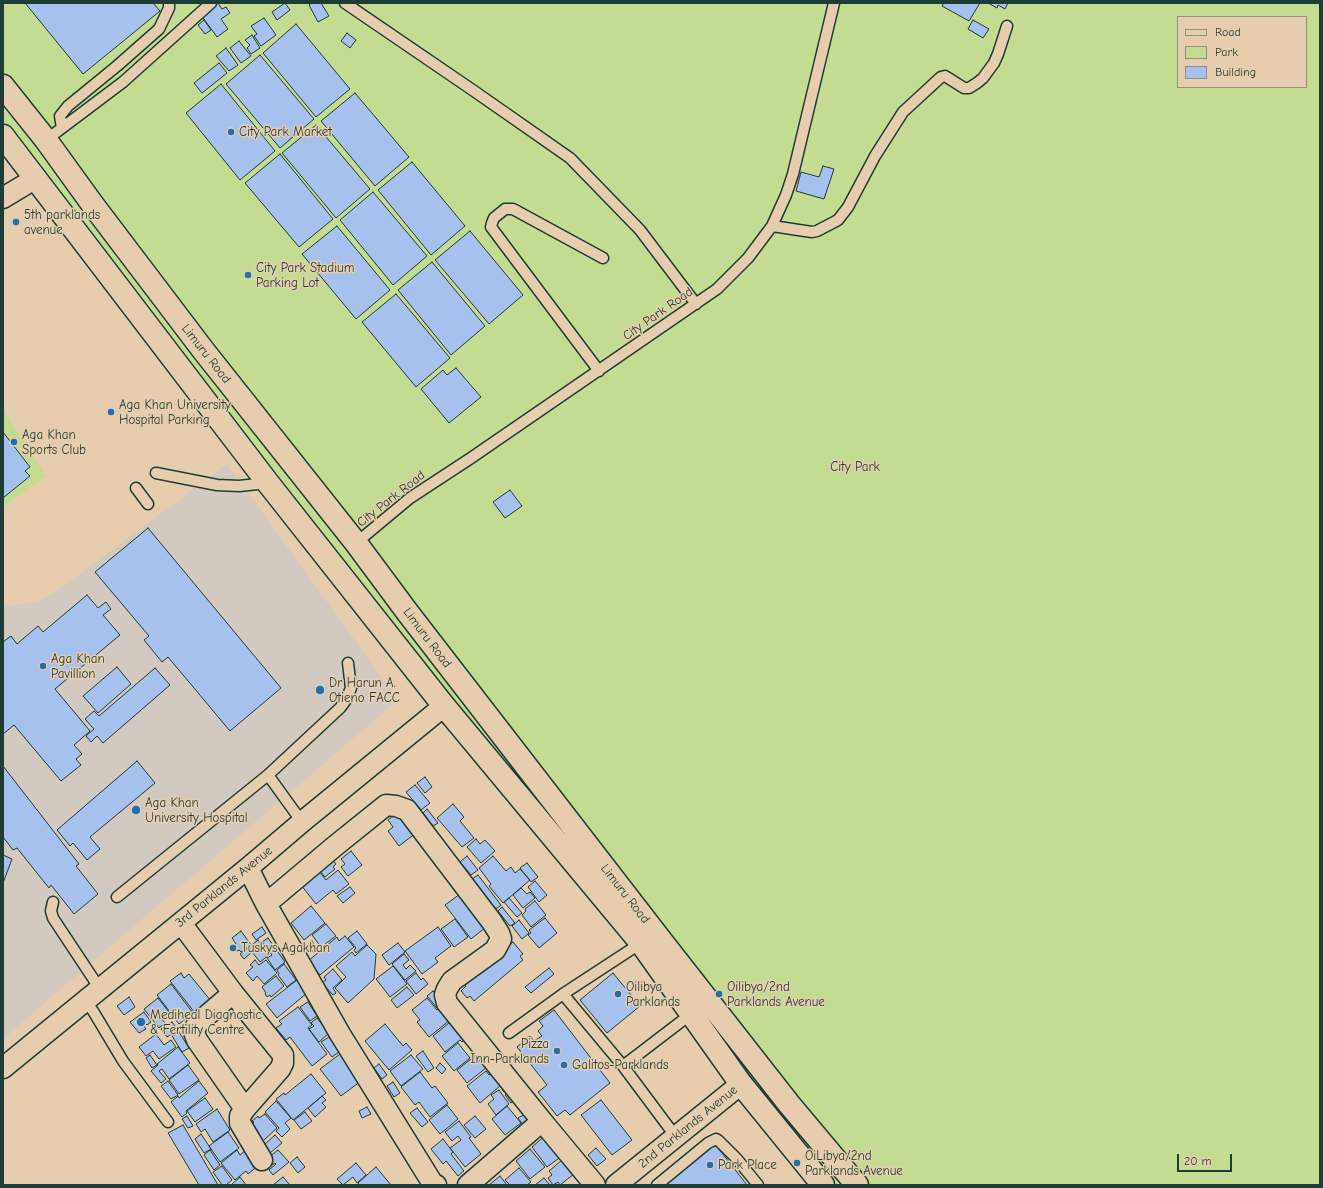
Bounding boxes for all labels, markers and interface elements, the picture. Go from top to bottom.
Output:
legend [1177,16,1307,88]
text: Road [1215,25,1241,39]
text: Park [1215,45,1238,59]
text: Building [1215,65,1256,79]
place label: City Park Market [239,124,332,140]
marker: City Park Market [226,127,236,137]
place label: 5th parklands avenue [24,207,100,238]
marker: 5th parklands avenue [11,217,21,227]
place label: City Park Stadium Parking Lot [256,260,355,291]
marker: City Park Stadium Parking Lot [243,270,253,280]
street label: City Park Road [620,284,696,344]
street label: Limuru Road [178,321,234,387]
place label: Aga Khan University Hospital Parking [119,397,231,428]
marker: Aga Khan University Hospital Parking [106,407,116,417]
place label: Aga Khan Sports Club [22,427,86,458]
marker: Aga Khan Sports Club [9,437,19,447]
park label: City Park [830,459,880,475]
street label: City Park Road [354,468,428,530]
street label: Limuru Road [399,605,455,671]
place label: Aga Khan Pavillion [51,651,105,682]
marker: Aga Khan Pavillion [38,661,48,671]
place label: Dr Harun A. Otieno FACC [329,675,400,706]
marker: Dr Harun A. Otieno FACC [314,684,326,696]
place label: Aga Khan University Hospital [145,795,248,826]
marker: Aga Khan University Hospital [130,804,142,816]
street label: 3rd Parklands Avenue [172,843,276,931]
street label: Limuru Road [597,861,653,927]
place label: Tuskys Agakhan [241,940,330,956]
marker: Tuskys Agakhan [228,943,238,953]
place label: Oilibya Parklands [626,979,680,1010]
place label: Oilibya/2nd Parklands Avenue [727,979,825,1010]
marker: Oilibya Parklands [613,989,623,999]
marker: Oilibya/2nd Parklands Avenue [714,989,724,999]
place label: Mediheal Diagnostic & Fertility Centre [150,1007,262,1038]
marker: Mediheal Diagnostic & Fertility Centre [135,1016,147,1028]
place label: Pizza Inn-Parklands [470,1036,549,1067]
marker: Pizza Inn-Parklands [552,1046,562,1056]
place label: Galitos-Parklands [572,1057,669,1073]
marker: Galitos-Parklands [559,1060,569,1070]
street label: 2nd Parklands Avenue [635,1082,741,1172]
scale bar [1179,1146,1234,1172]
place label: OiLibya/2nd Parklands Avenue [805,1148,903,1179]
text: 20 m [1184,1154,1212,1168]
place label: Park Place [718,1157,777,1173]
marker: OiLibya/2nd Parklands Avenue [792,1158,802,1168]
marker: Park Place [705,1160,715,1170]

